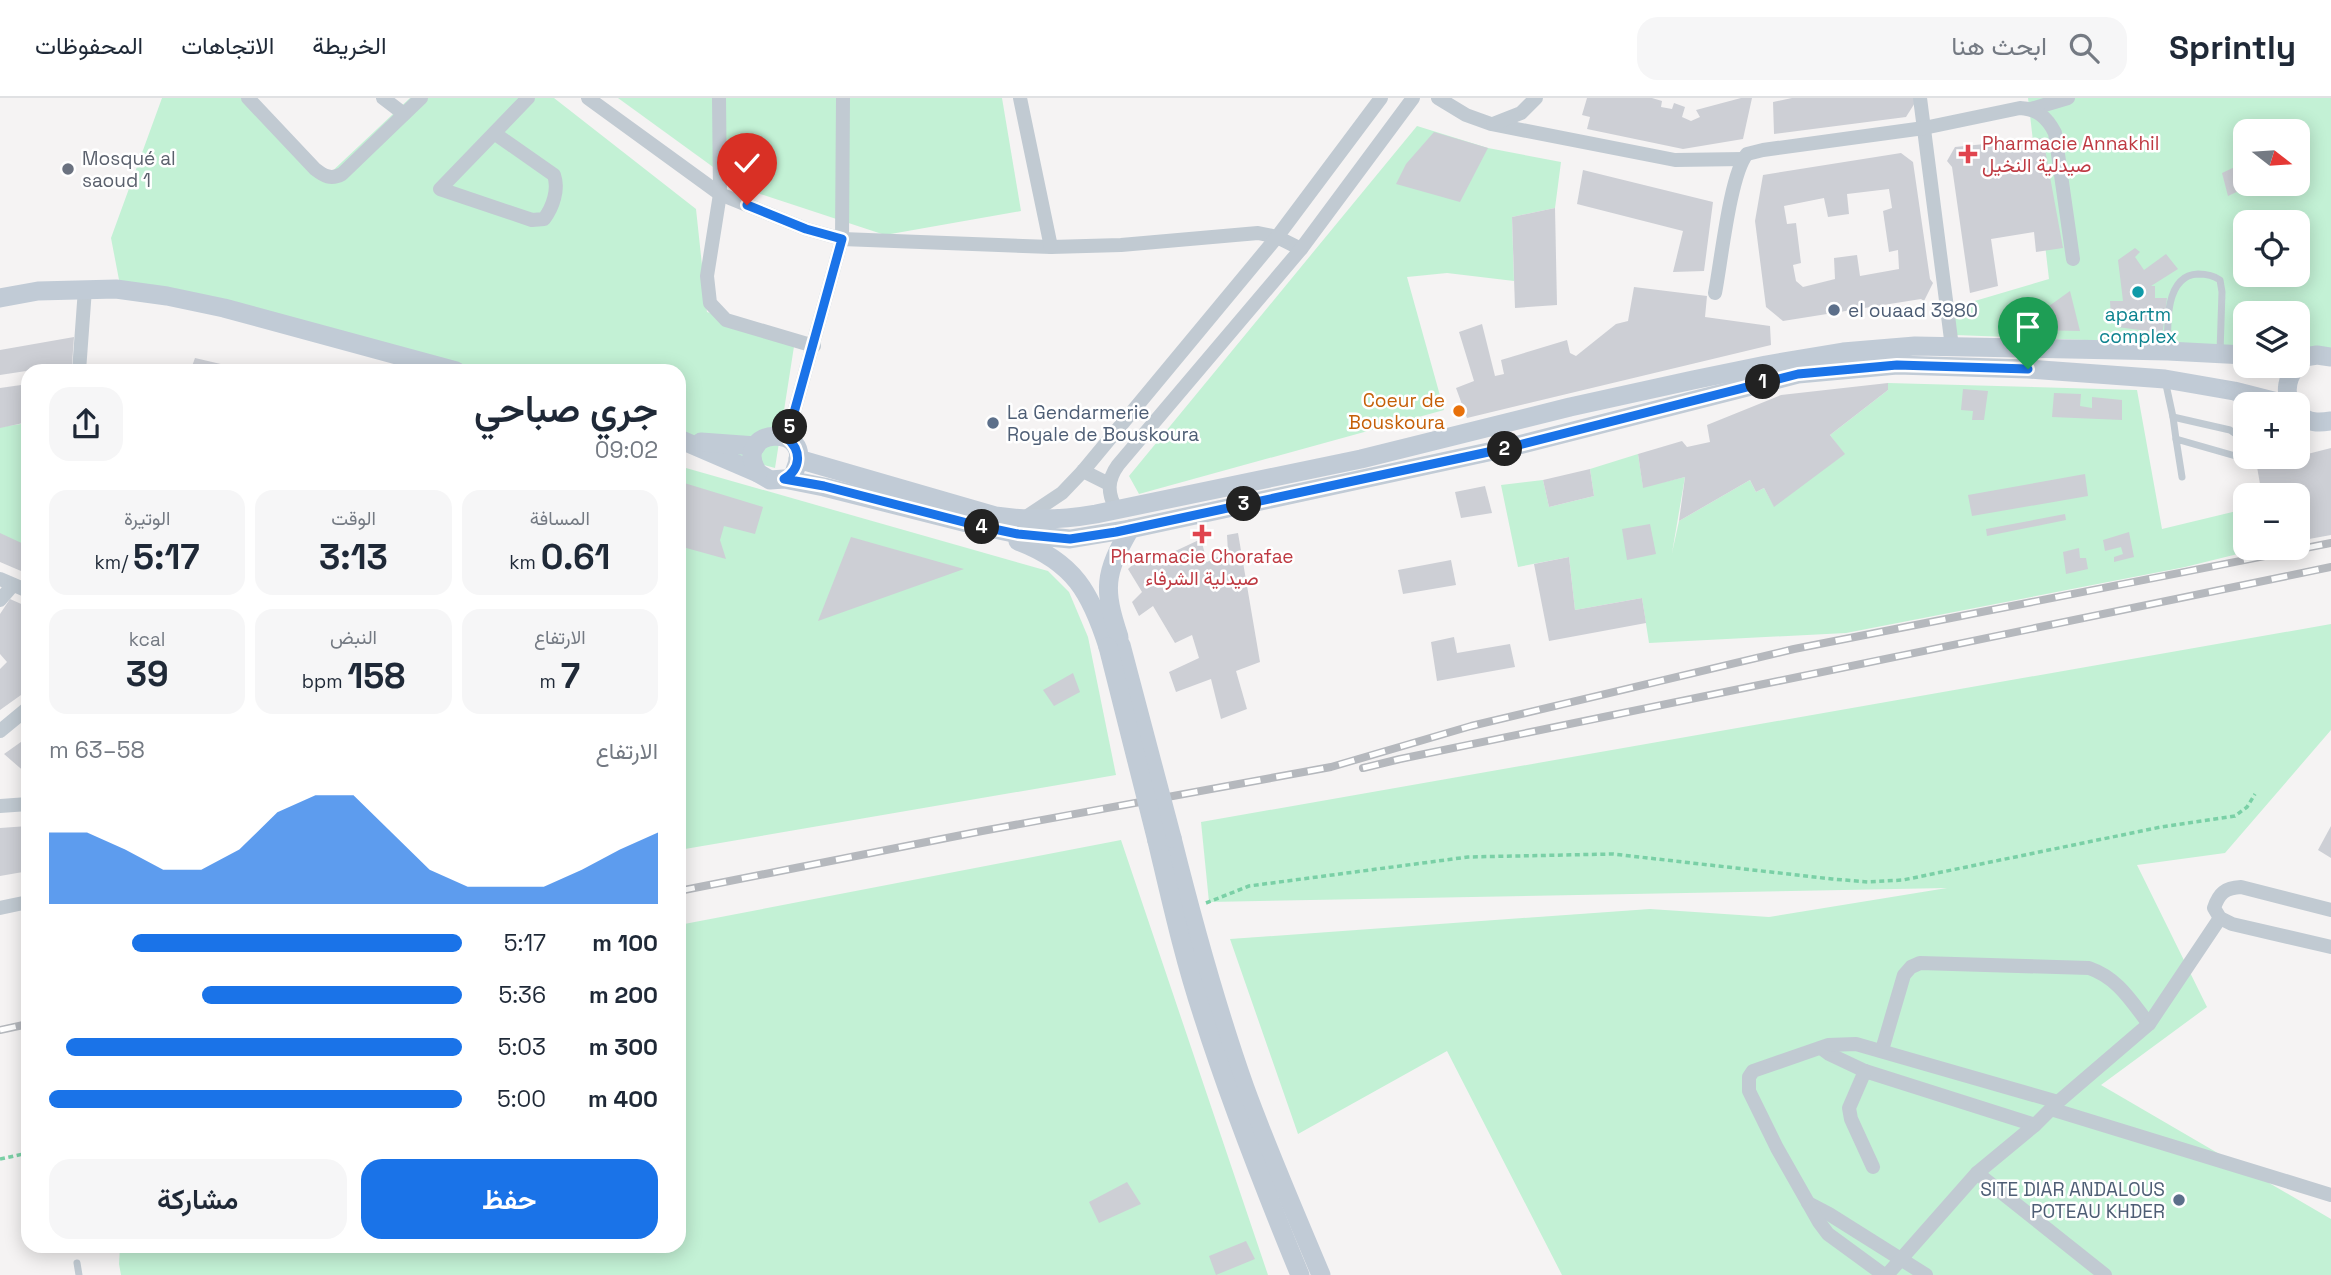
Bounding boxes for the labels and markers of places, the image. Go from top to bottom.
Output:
place label: Pharmacie Annakhil صيدلية النخيل [1982,131,2159,178]
pin [717,133,777,205]
place label: Mosqué al saoud 1 [82,146,176,193]
marker: Pharmacie Annakhil صيدلية النخيل [1960,146,1976,162]
marker: Mosqué al saoud 1 [60,161,76,177]
marker: apartm complex [2130,284,2146,300]
pin [1998,297,2058,369]
place label: el ouaad 3980 [1848,298,1978,323]
marker: el ouaad 3980 [1826,302,1842,318]
place label: apartm complex [2099,302,2177,349]
pin: 1 [1746,364,1780,400]
place label: Coeur de Bouskoura [1348,388,1445,435]
place label: La Gendarmerie Royale de Bouskoura [1007,400,1199,447]
marker: Coeur de Bouskoura [1451,403,1467,419]
pin: 5 [772,410,808,444]
marker: La Gendarmerie Royale de Bouskoura [985,415,1001,431]
pin: 2 [1488,432,1522,466]
pin: 3 [1226,486,1262,522]
pin: 4 [964,510,1000,544]
marker: Pharmacie Chorafae صيدلية الشرفاء [1194,526,1210,542]
place label: Pharmacie Chorafae صيدلية الشرفاء [1110,544,1294,591]
place label: SITE DIAR ANDALOUS POTEAU KHDER [1980,1177,2165,1224]
marker: SITE DIAR ANDALOUS POTEAU KHDER [2171,1192,2187,1208]

